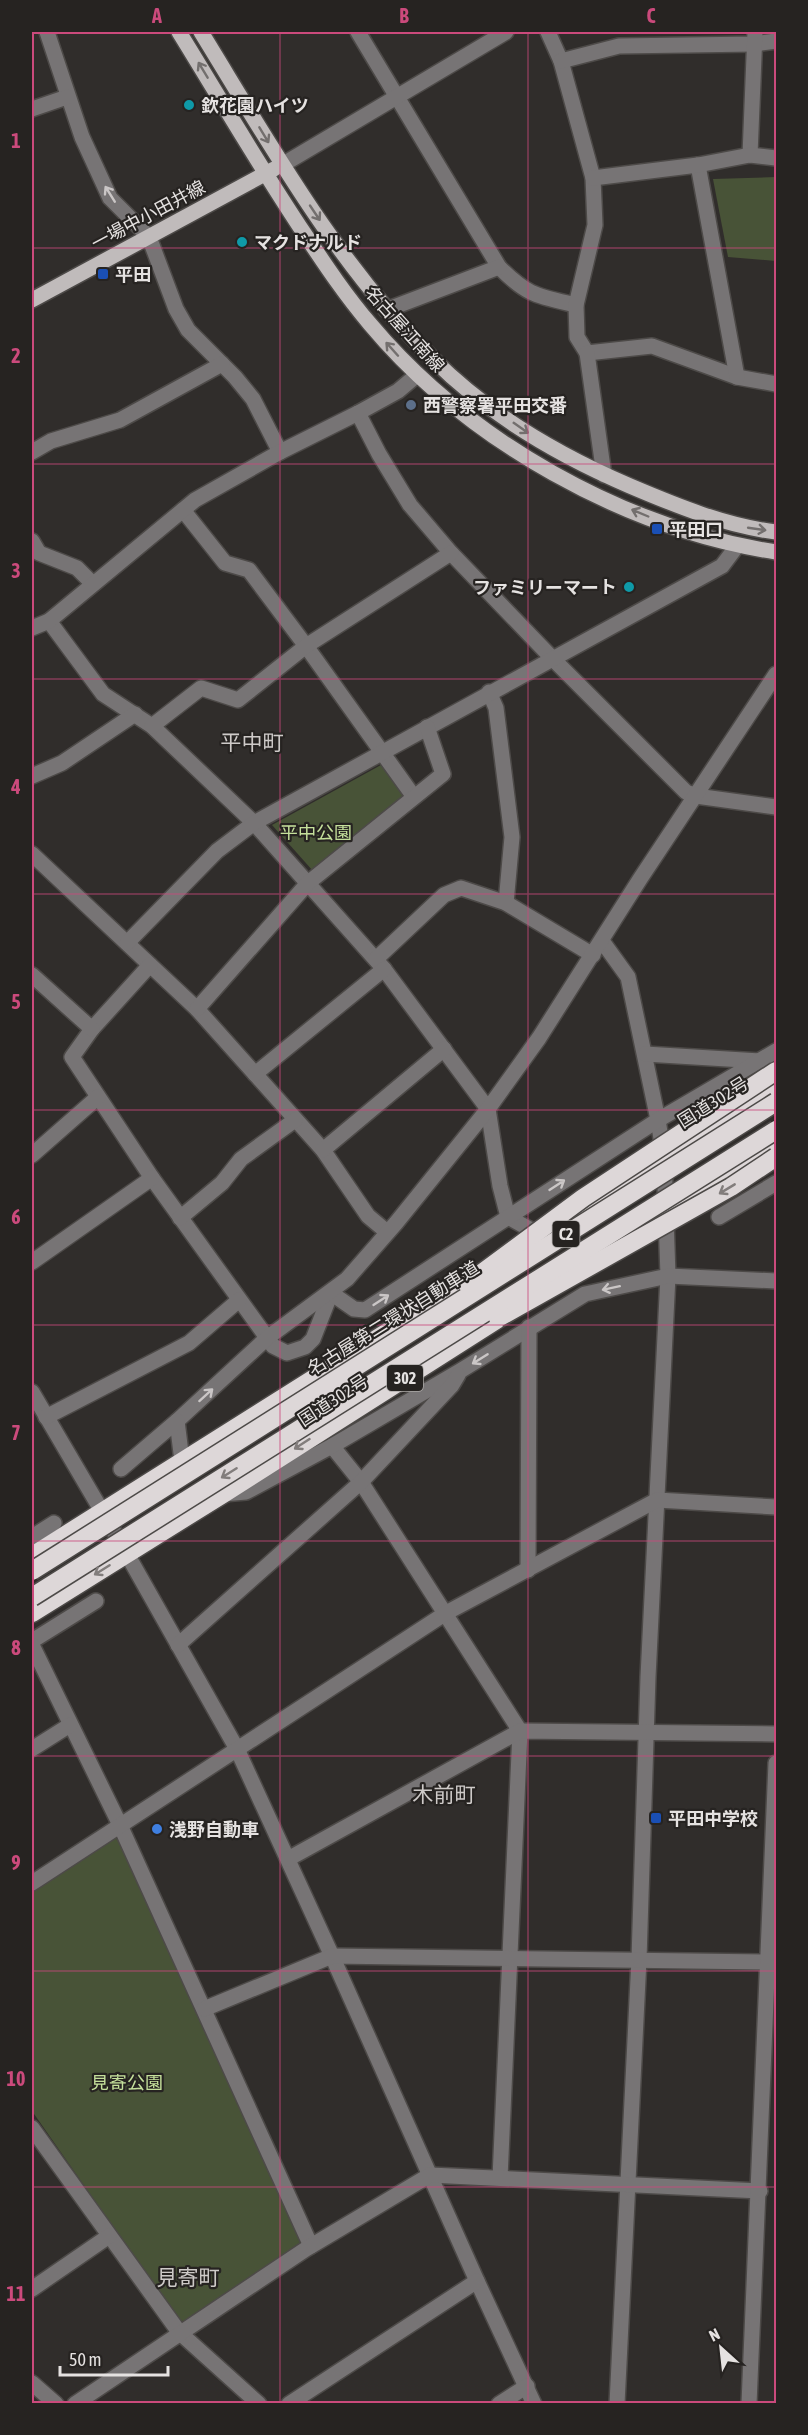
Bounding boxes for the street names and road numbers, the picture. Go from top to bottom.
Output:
street label: 一場中小田井線 [87,176,209,254]
street label: 名古屋江南線 [361,282,449,376]
street label: 国道302号 [674,1072,752,1132]
road number: C2 [552,1221,580,1247]
street label: 名古屋第二環状自動車道 [303,1257,483,1379]
road number: 302 [387,1365,423,1391]
street label: 国道302号 [294,1370,372,1430]

